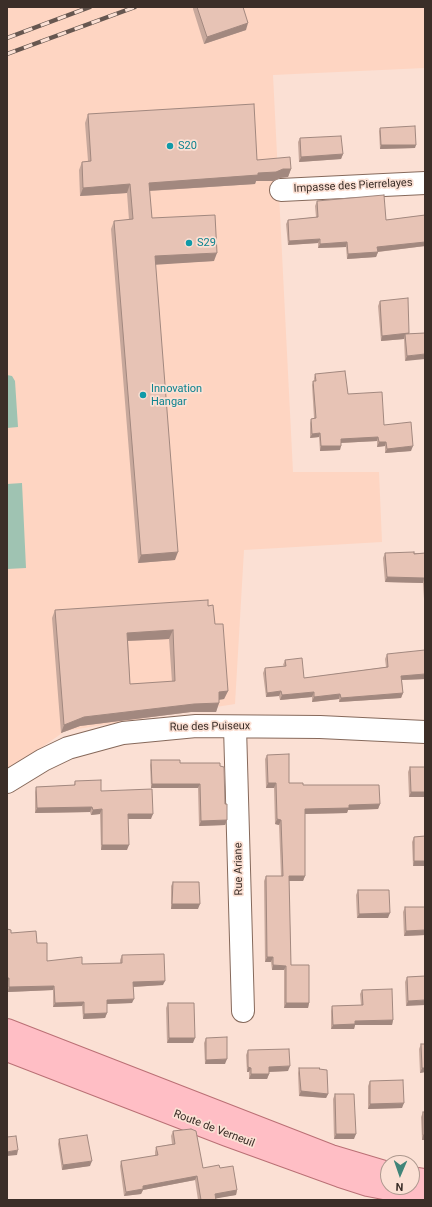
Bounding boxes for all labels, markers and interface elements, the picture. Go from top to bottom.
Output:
place label: S20 [178,139,197,153]
marker: S20 [165,141,175,151]
street label: Impasse des Pierrelayes [293,176,413,196]
place label: S29 [197,236,216,250]
marker: S29 [184,238,194,248]
place label: Innovation Hangar [151,382,202,408]
marker: Innovation Hangar [138,390,148,400]
street label: Rue des Puiseux [170,720,250,734]
street label: Rue Ariane [232,842,246,896]
street label: Route de Verneuil [172,1107,256,1151]
north arrow [380,1155,420,1195]
text: N [395,1180,404,1193]

